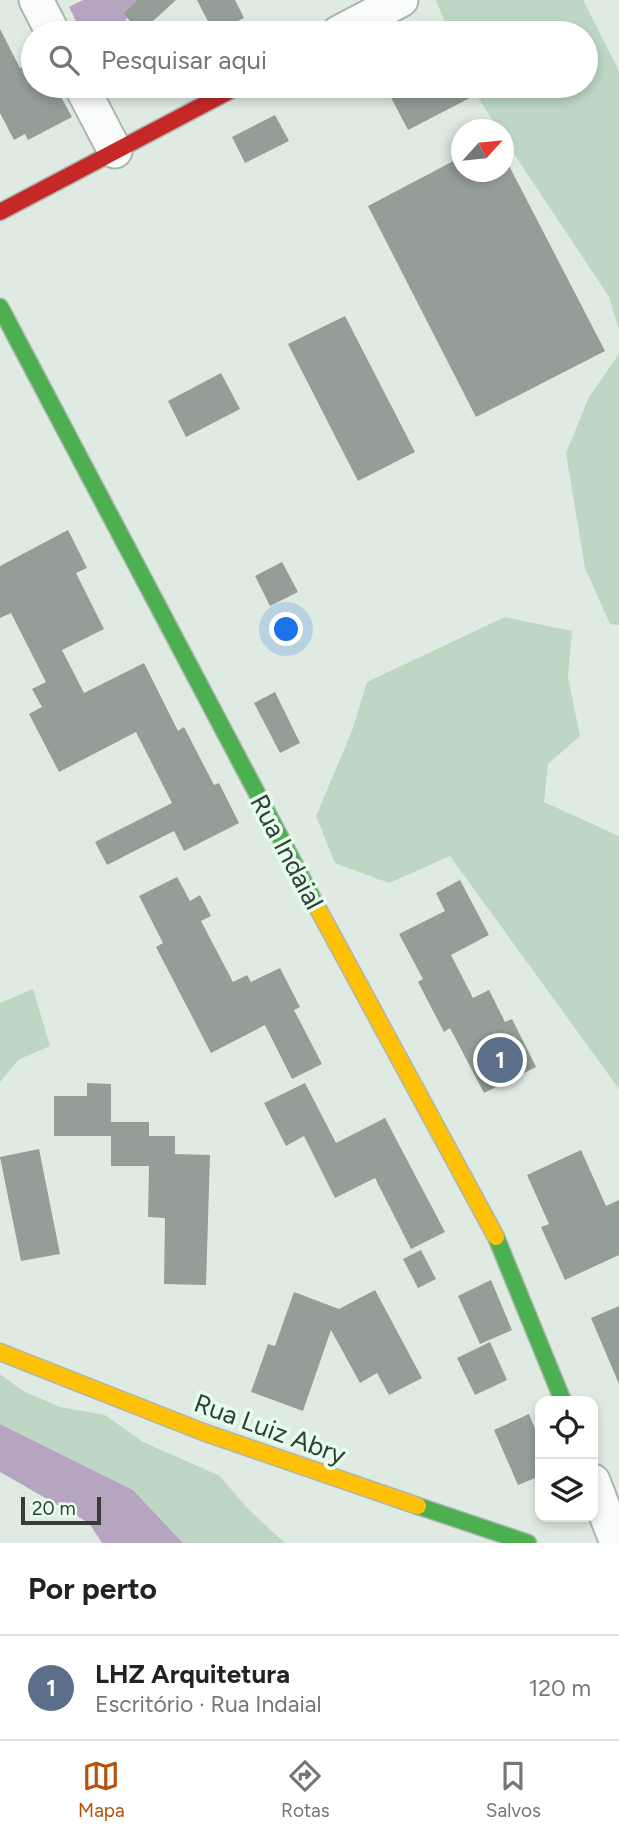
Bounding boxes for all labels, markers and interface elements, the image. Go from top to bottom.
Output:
search box [21,21,598,98]
icon: search [45,41,83,79]
text: Pesquisar aqui [101,44,267,76]
north arrow [451,119,514,182]
your location [269,612,303,646]
street label: Rua Indaial [243,789,331,915]
pin: 1 [477,1034,523,1086]
street label: Rua Luiz Abry [190,1387,350,1471]
map controls [535,1396,598,1522]
button: locate [535,1396,598,1459]
button: layers [535,1459,598,1522]
scale bar [21,1494,102,1526]
text: 20 m [32,1497,76,1520]
text: Por perto [28,1570,157,1607]
text: LHZ Arquitetura [95,1658,290,1690]
text: 1 [46,1674,56,1702]
text: 120 m [529,1674,591,1702]
text: Escritório · Rua Indaial [95,1690,322,1718]
tab: Mapa [78,1757,125,1822]
tab: Rotas [281,1757,330,1822]
tab: Salvos [486,1757,541,1822]

